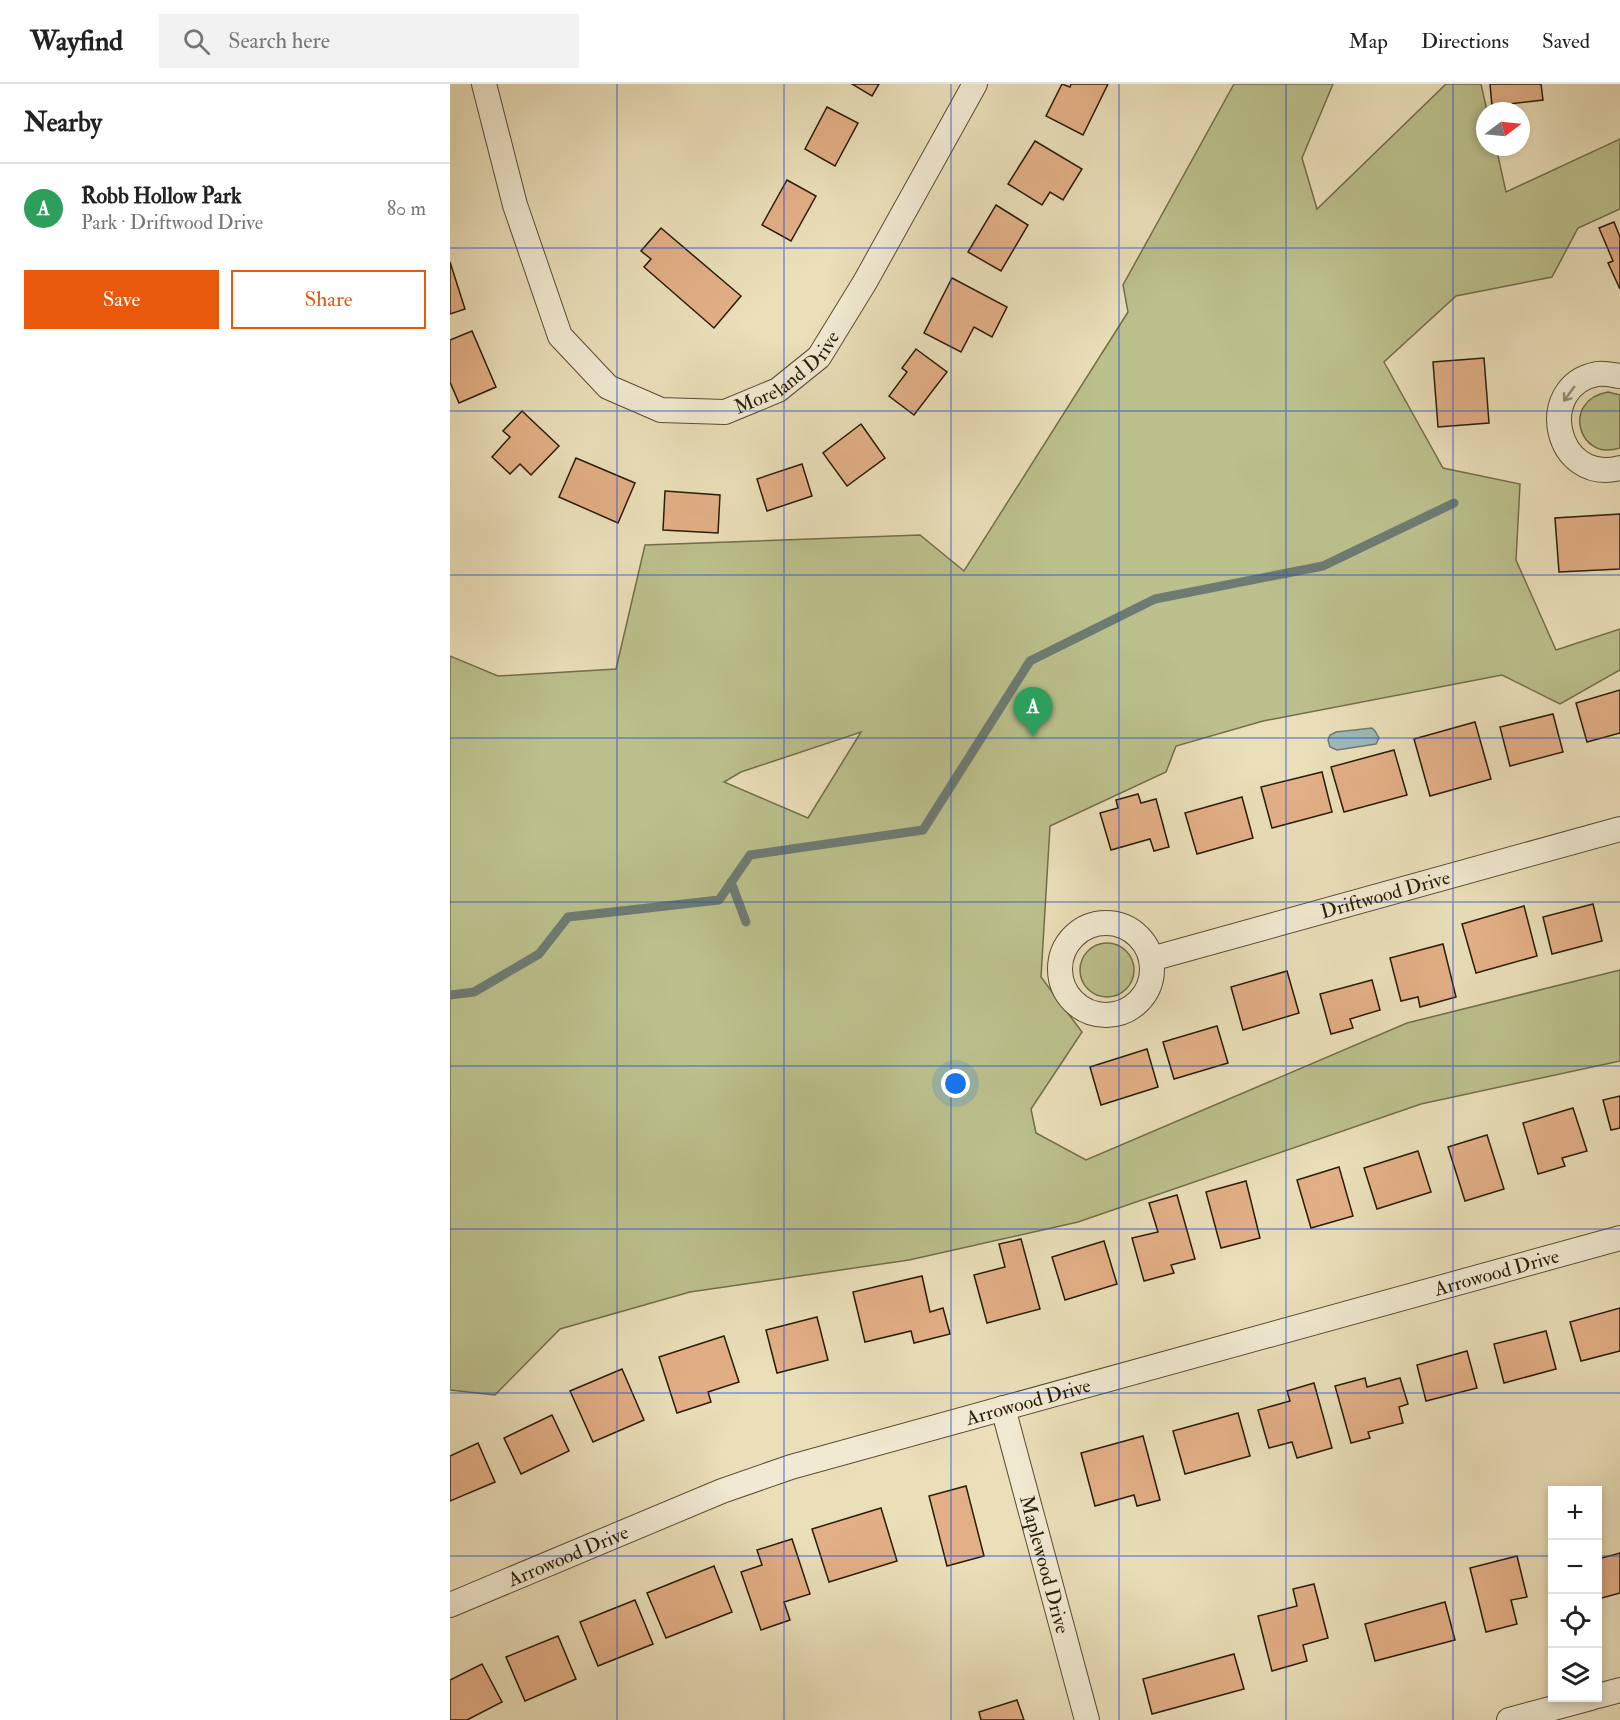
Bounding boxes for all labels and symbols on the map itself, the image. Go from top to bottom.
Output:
north arrow [1476,102,1530,156]
street label: Moreland Drive [730,326,845,420]
one-way arrow [1563,385,1575,401]
pin: A [1014,688,1052,737]
street label: Driftwood Drive [1318,865,1453,924]
your location [941,1069,970,1098]
street label: Arrowood Drive [1431,1243,1562,1302]
street label: Arrowood Drive [962,1373,1094,1431]
street label: Maplewood Drive [1014,1493,1075,1636]
street label: Arrowood Drive [503,1520,632,1593]

